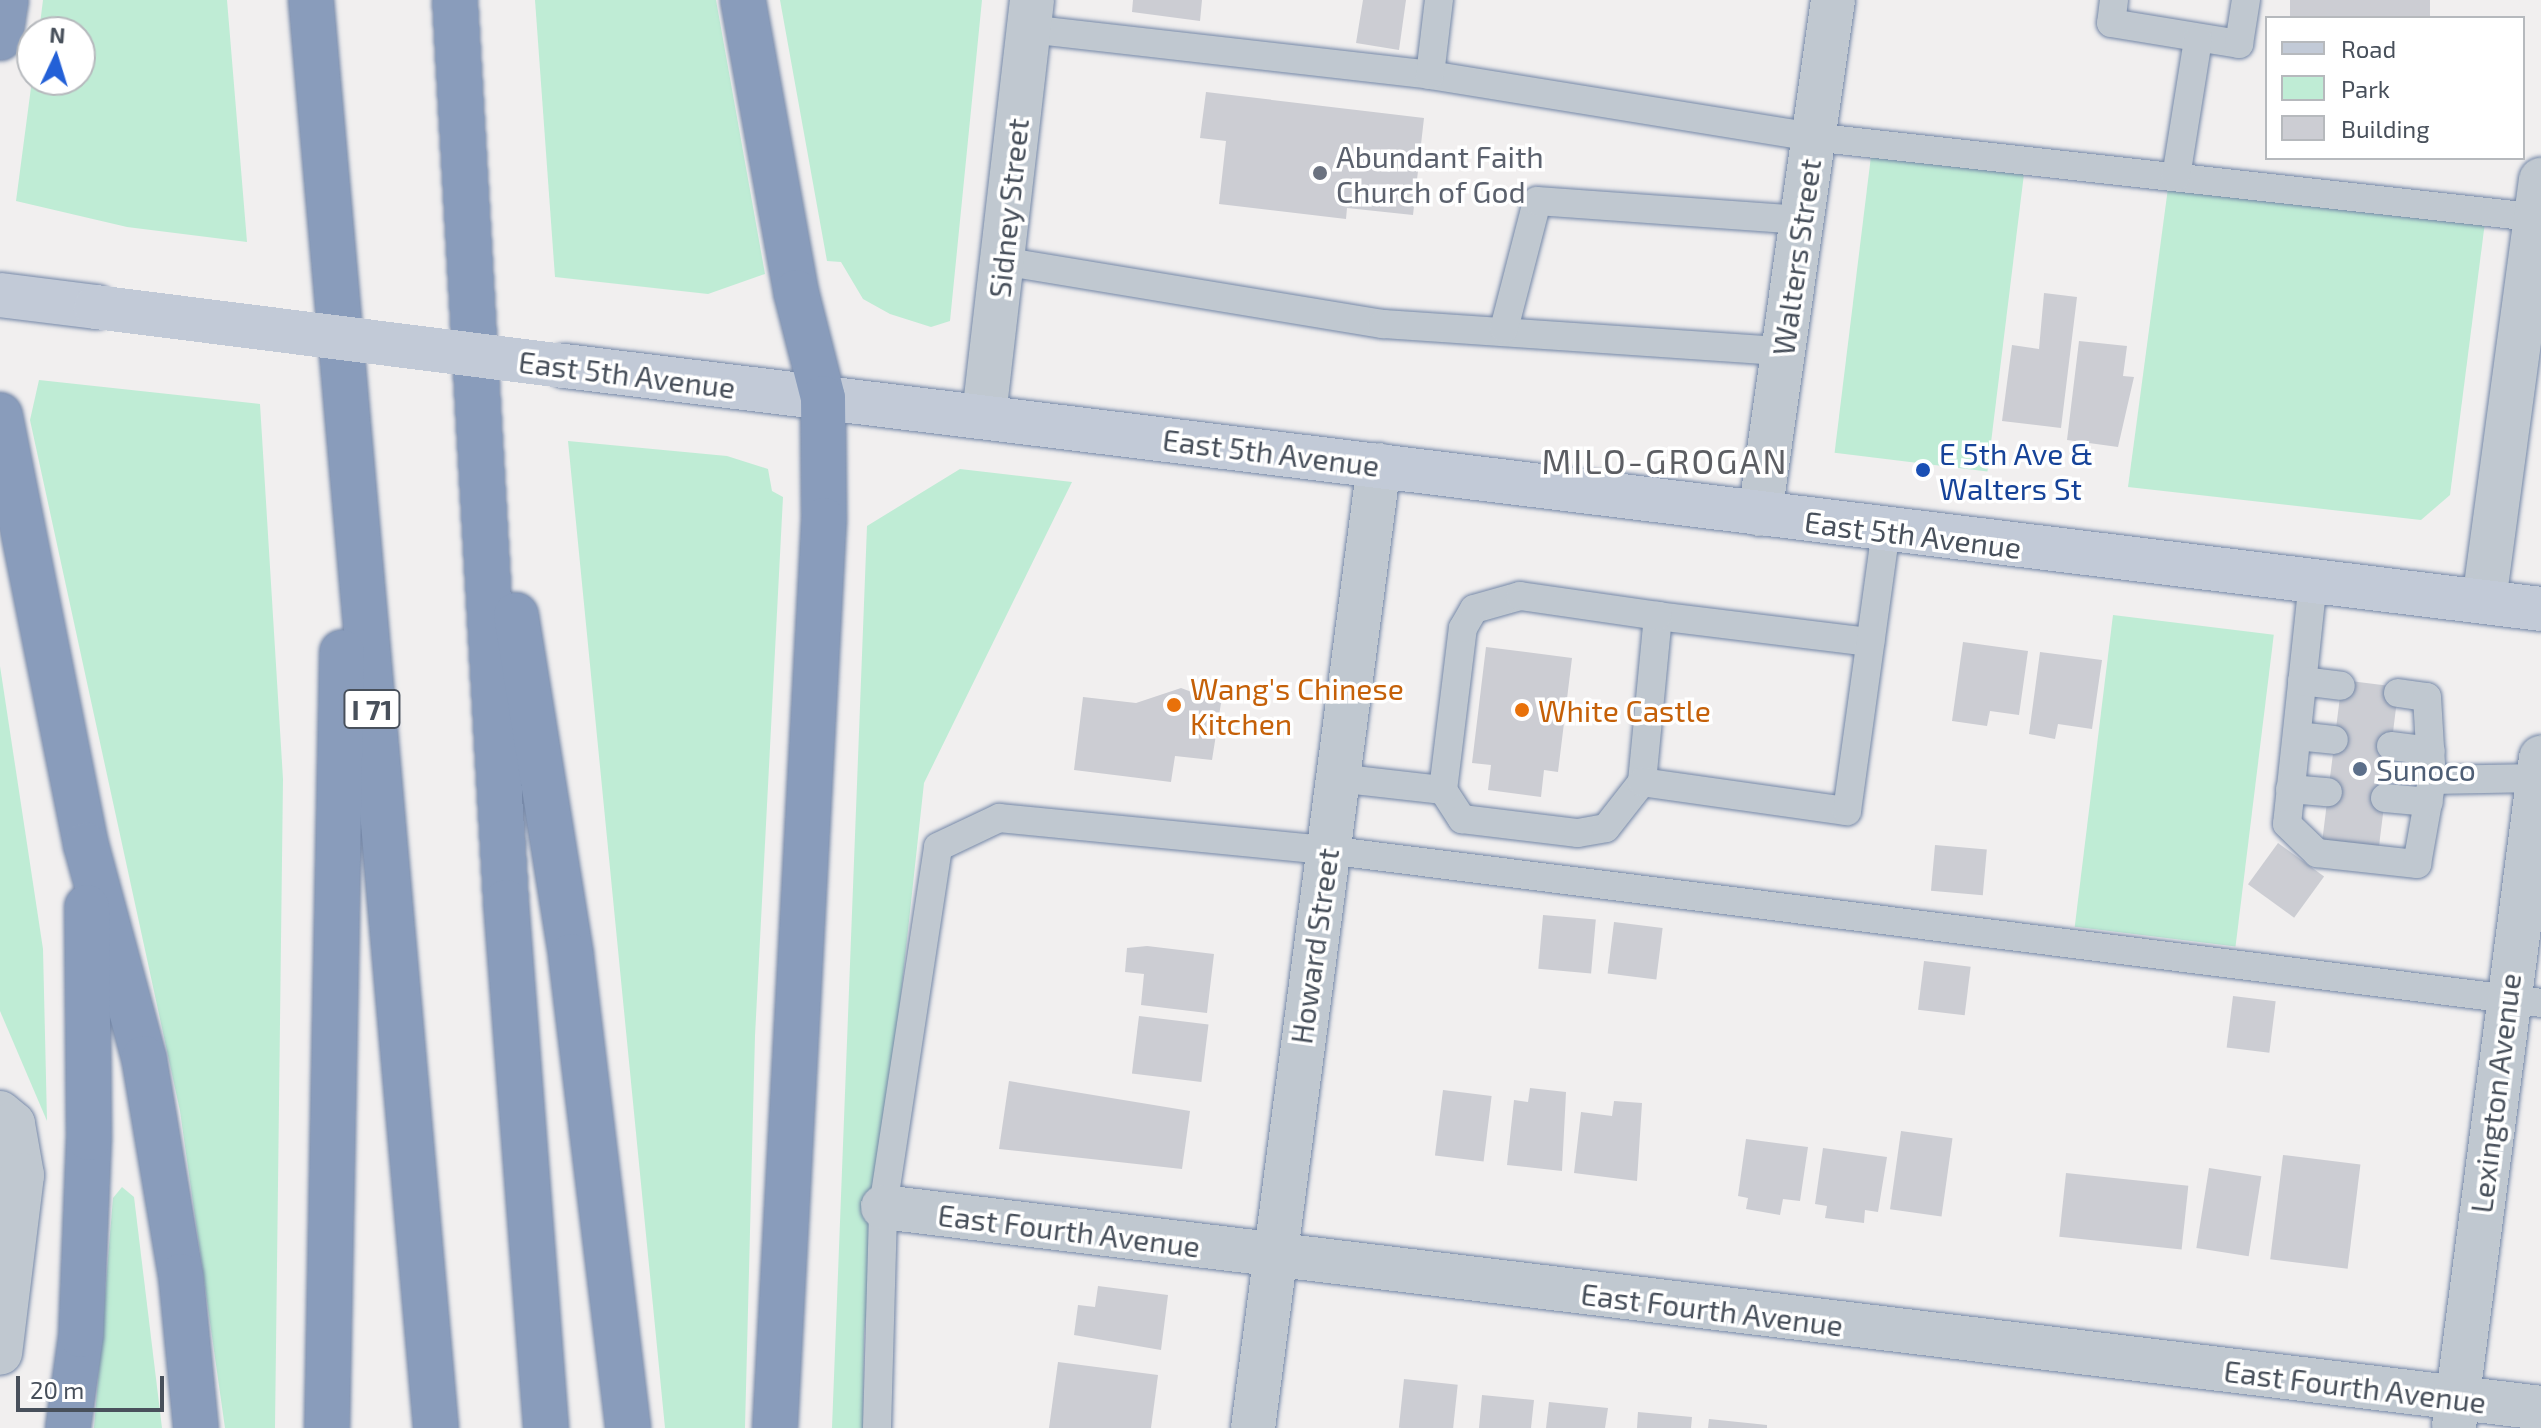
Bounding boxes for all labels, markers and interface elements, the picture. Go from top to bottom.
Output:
north arrow [16,16,96,96]
legend [2265,16,2525,160]
text: N [49,21,66,48]
text: Road [2341,34,2396,63]
text: Park [2341,74,2390,103]
text: Building [2341,114,2430,143]
street label: Sidney Street [981,116,1035,300]
place label: Abundant Faith Church of God [1336,138,1544,208]
street label: Walters Street [1764,156,1828,358]
marker: Abundant Faith Church of God [1311,164,1329,182]
street label: East 5th Avenue [516,343,738,405]
street label: East 5th Avenue [1160,421,1382,483]
place label: E 5th Ave & Walters St [1939,435,2094,506]
district label: MILO-GROGAN [1541,441,1789,481]
marker: E 5th Ave & Walters St [1914,461,1932,479]
street label: East 5th Avenue [1802,503,2024,565]
place label: Wang's Chinese Kitchen [1190,670,1404,740]
road number: I 71 [342,685,402,733]
place label: White Castle [1538,692,1711,728]
marker: Wang's Chinese Kitchen [1165,696,1183,714]
marker: White Castle [1513,701,1531,719]
place label: Sunoco [2376,751,2476,787]
marker: Sunoco [2351,760,2369,778]
street label: Howard Street [1282,846,1346,1046]
street label: Lexington Avenue [2462,971,2528,1215]
street label: East Fourth Avenue [936,1196,1202,1264]
street label: East Fourth Avenue [1579,1275,1845,1343]
street label: East Fourth Avenue [2222,1352,2488,1420]
scale bar [20,1360,168,1410]
text: 20 m [30,1375,84,1404]

